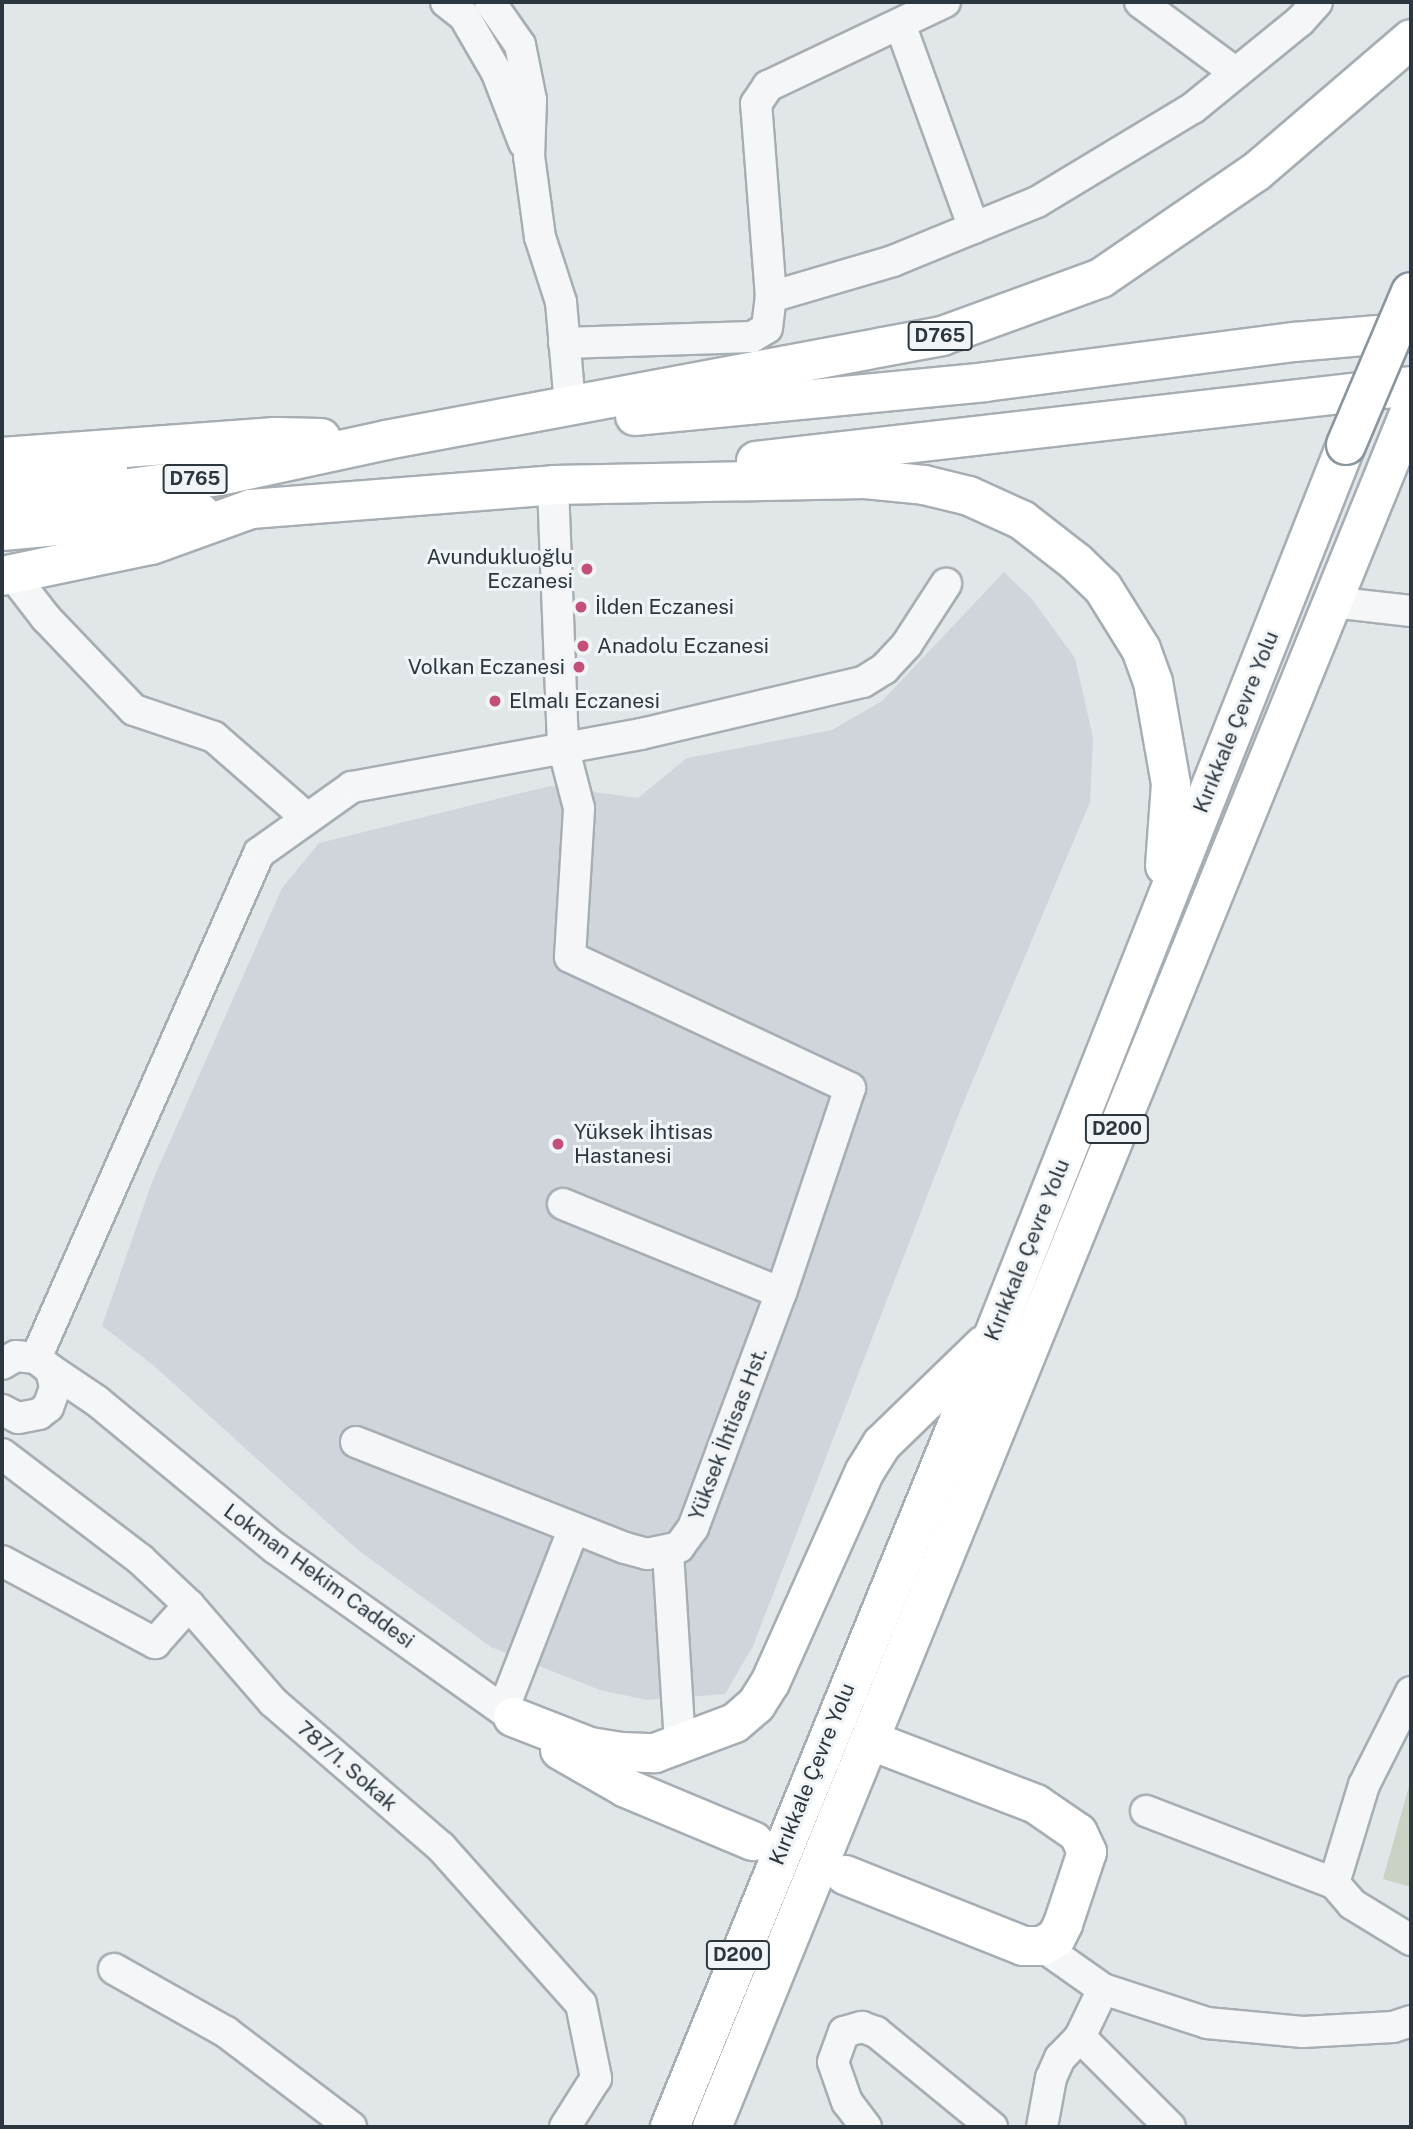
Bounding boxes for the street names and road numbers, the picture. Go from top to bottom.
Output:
road number: D765 [907,320,973,352]
road number: D765 [162,464,228,494]
street label: Kırıkkale Çevre Yolu [1188,627,1284,817]
road number: D200 [1084,1114,1150,1144]
street label: Kırıkkale Çevre Yolu [979,1155,1075,1345]
street label: Yüksek İhtisas Hst. [683,1344,773,1524]
street label: Lokman Hekim Caddesi [219,1498,419,1654]
street label: Kırıkkale Çevre Yolu [764,1679,860,1869]
street label: 787/1. Sokak [292,1716,402,1816]
road number: D200 [705,1940,771,1970]

